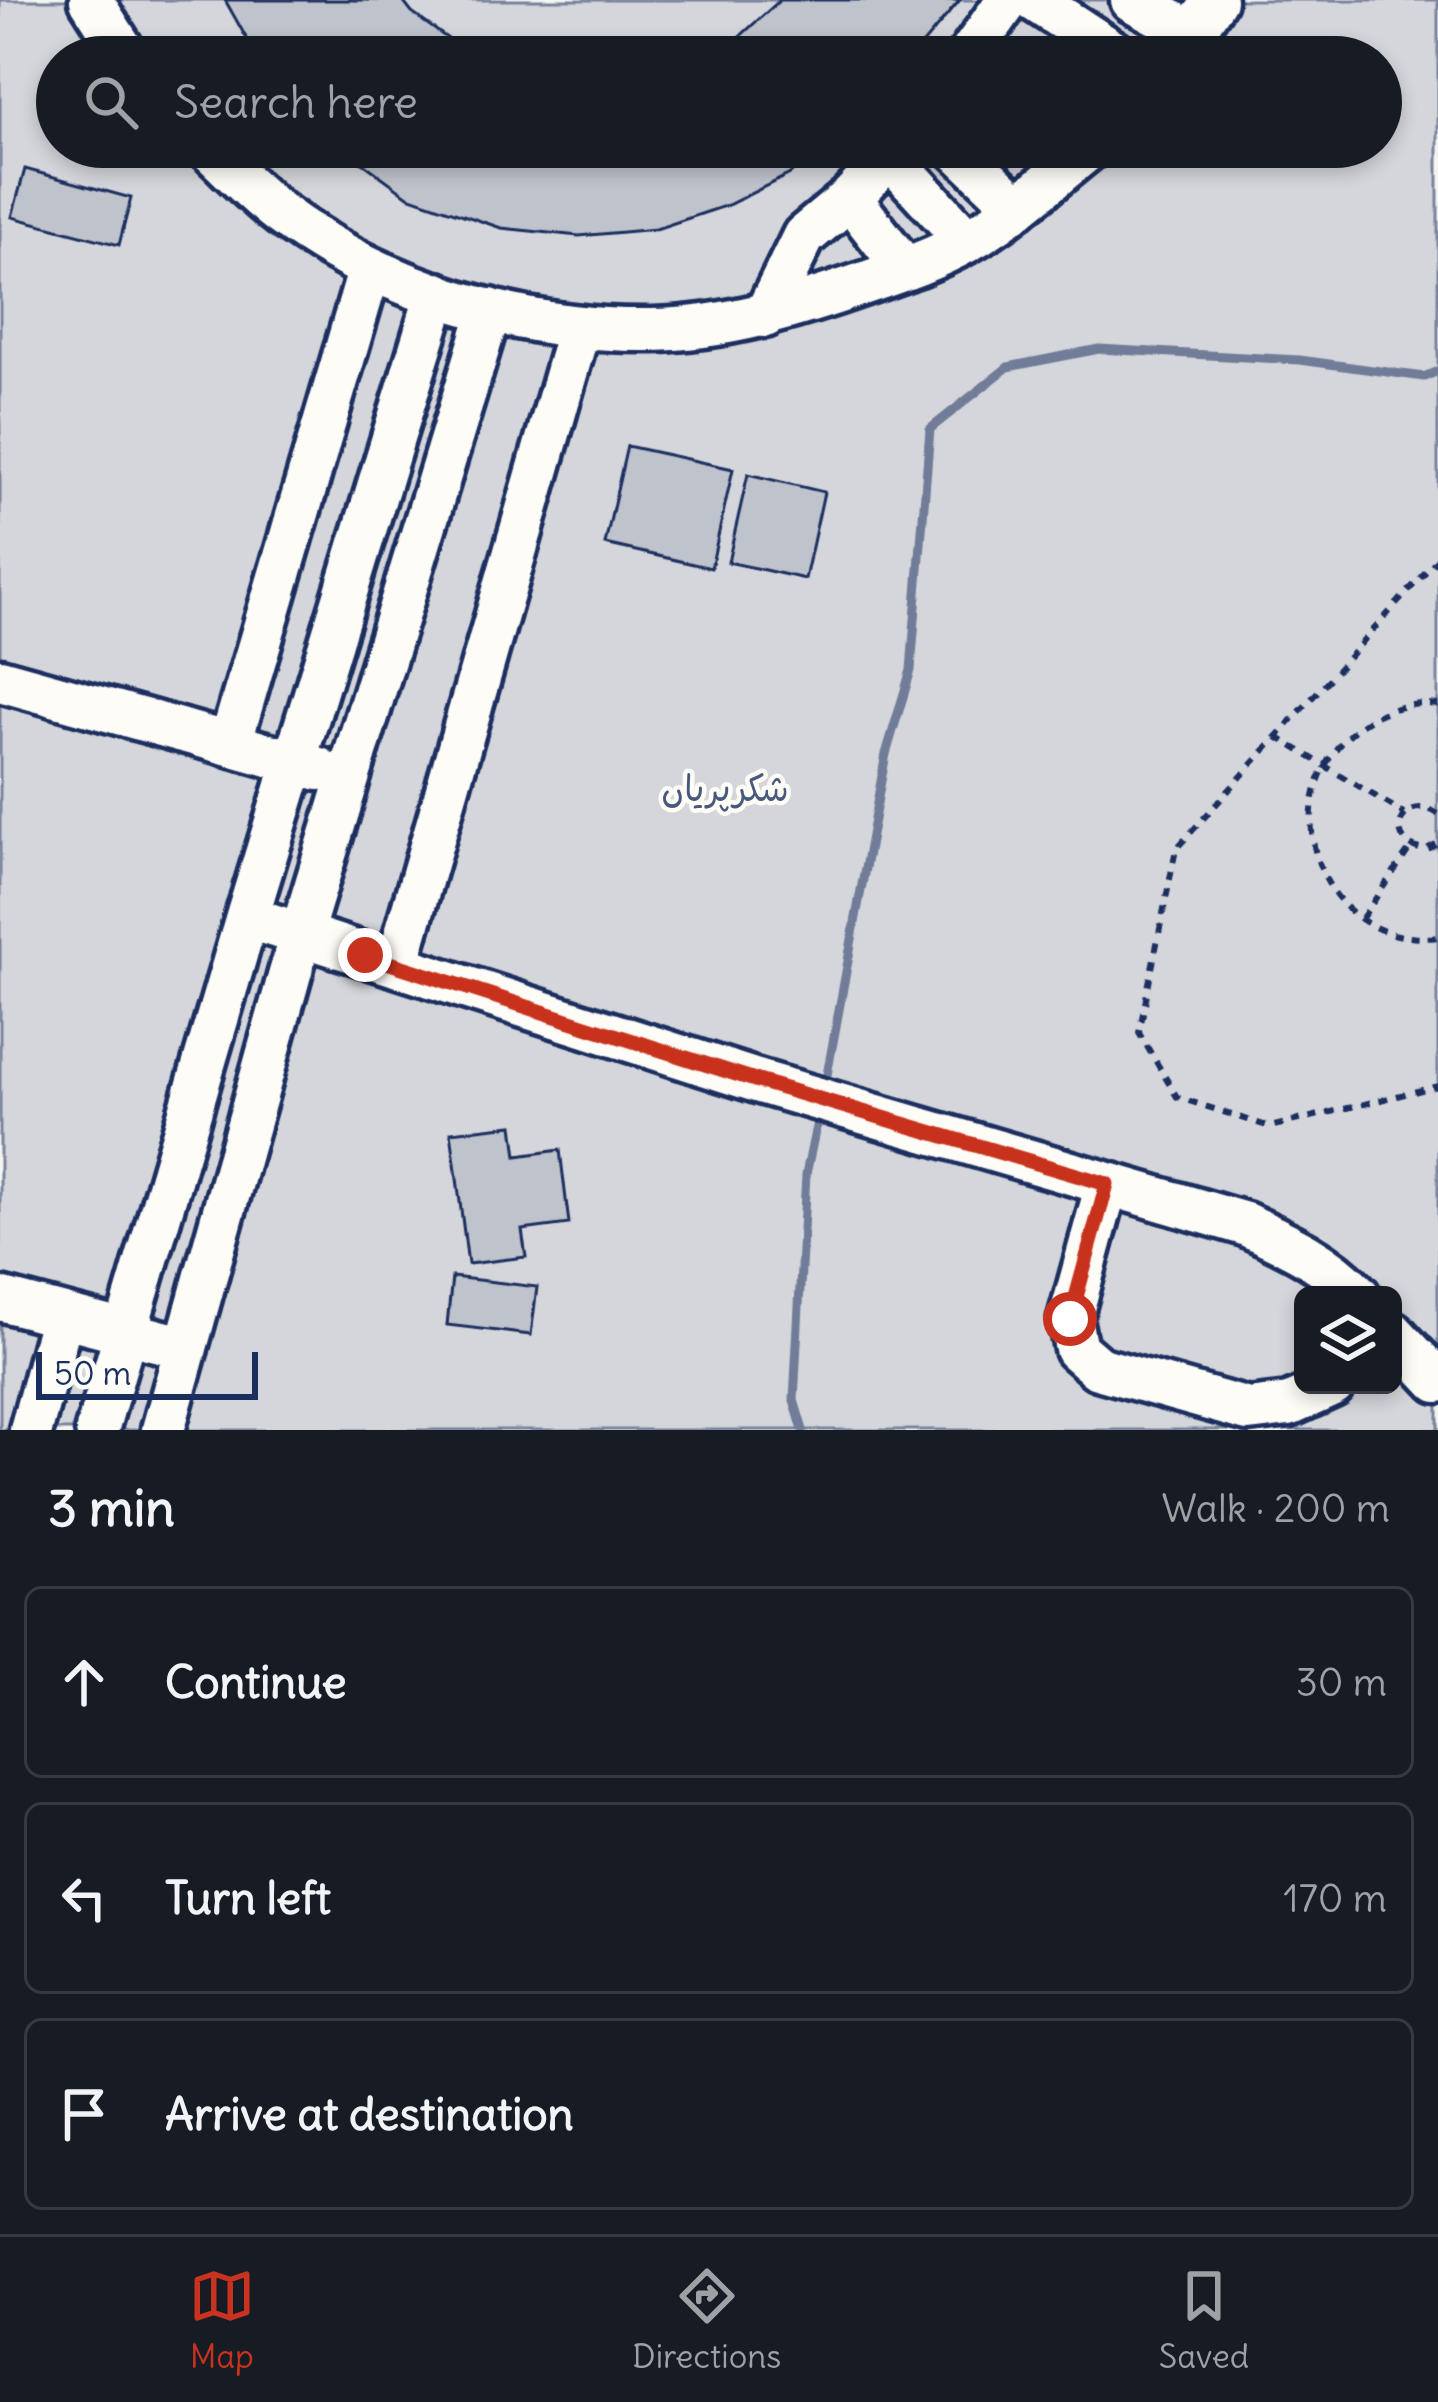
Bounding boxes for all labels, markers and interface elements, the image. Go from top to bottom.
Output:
search box [36,36,1402,168]
icon: search [78,69,144,135]
text: Search here [174,74,418,130]
park label: شکرپریاں [661,766,789,812]
route end [338,928,392,982]
map controls [1294,1286,1402,1394]
button: layers [1294,1286,1402,1394]
route start [1043,1292,1097,1346]
scale bar [36,1346,258,1399]
text: 50 m [54,1352,131,1394]
text: 3 min [48,1476,175,1540]
text: Walk · 200 m [1162,1484,1390,1533]
icon: ahead [51,1649,117,1715]
text: Continue [165,1654,347,1710]
text: 30 m [1296,1658,1387,1707]
icon: left [51,1865,117,1931]
text: Turn left [165,1870,331,1926]
text: 170 m [1283,1874,1387,1923]
icon: arrive [51,2081,117,2147]
text: Arrive at destination [165,2086,574,2142]
tab: Map [189,2263,255,2377]
tab: Directions [632,2263,781,2377]
tab: Saved [1159,2263,1249,2377]

